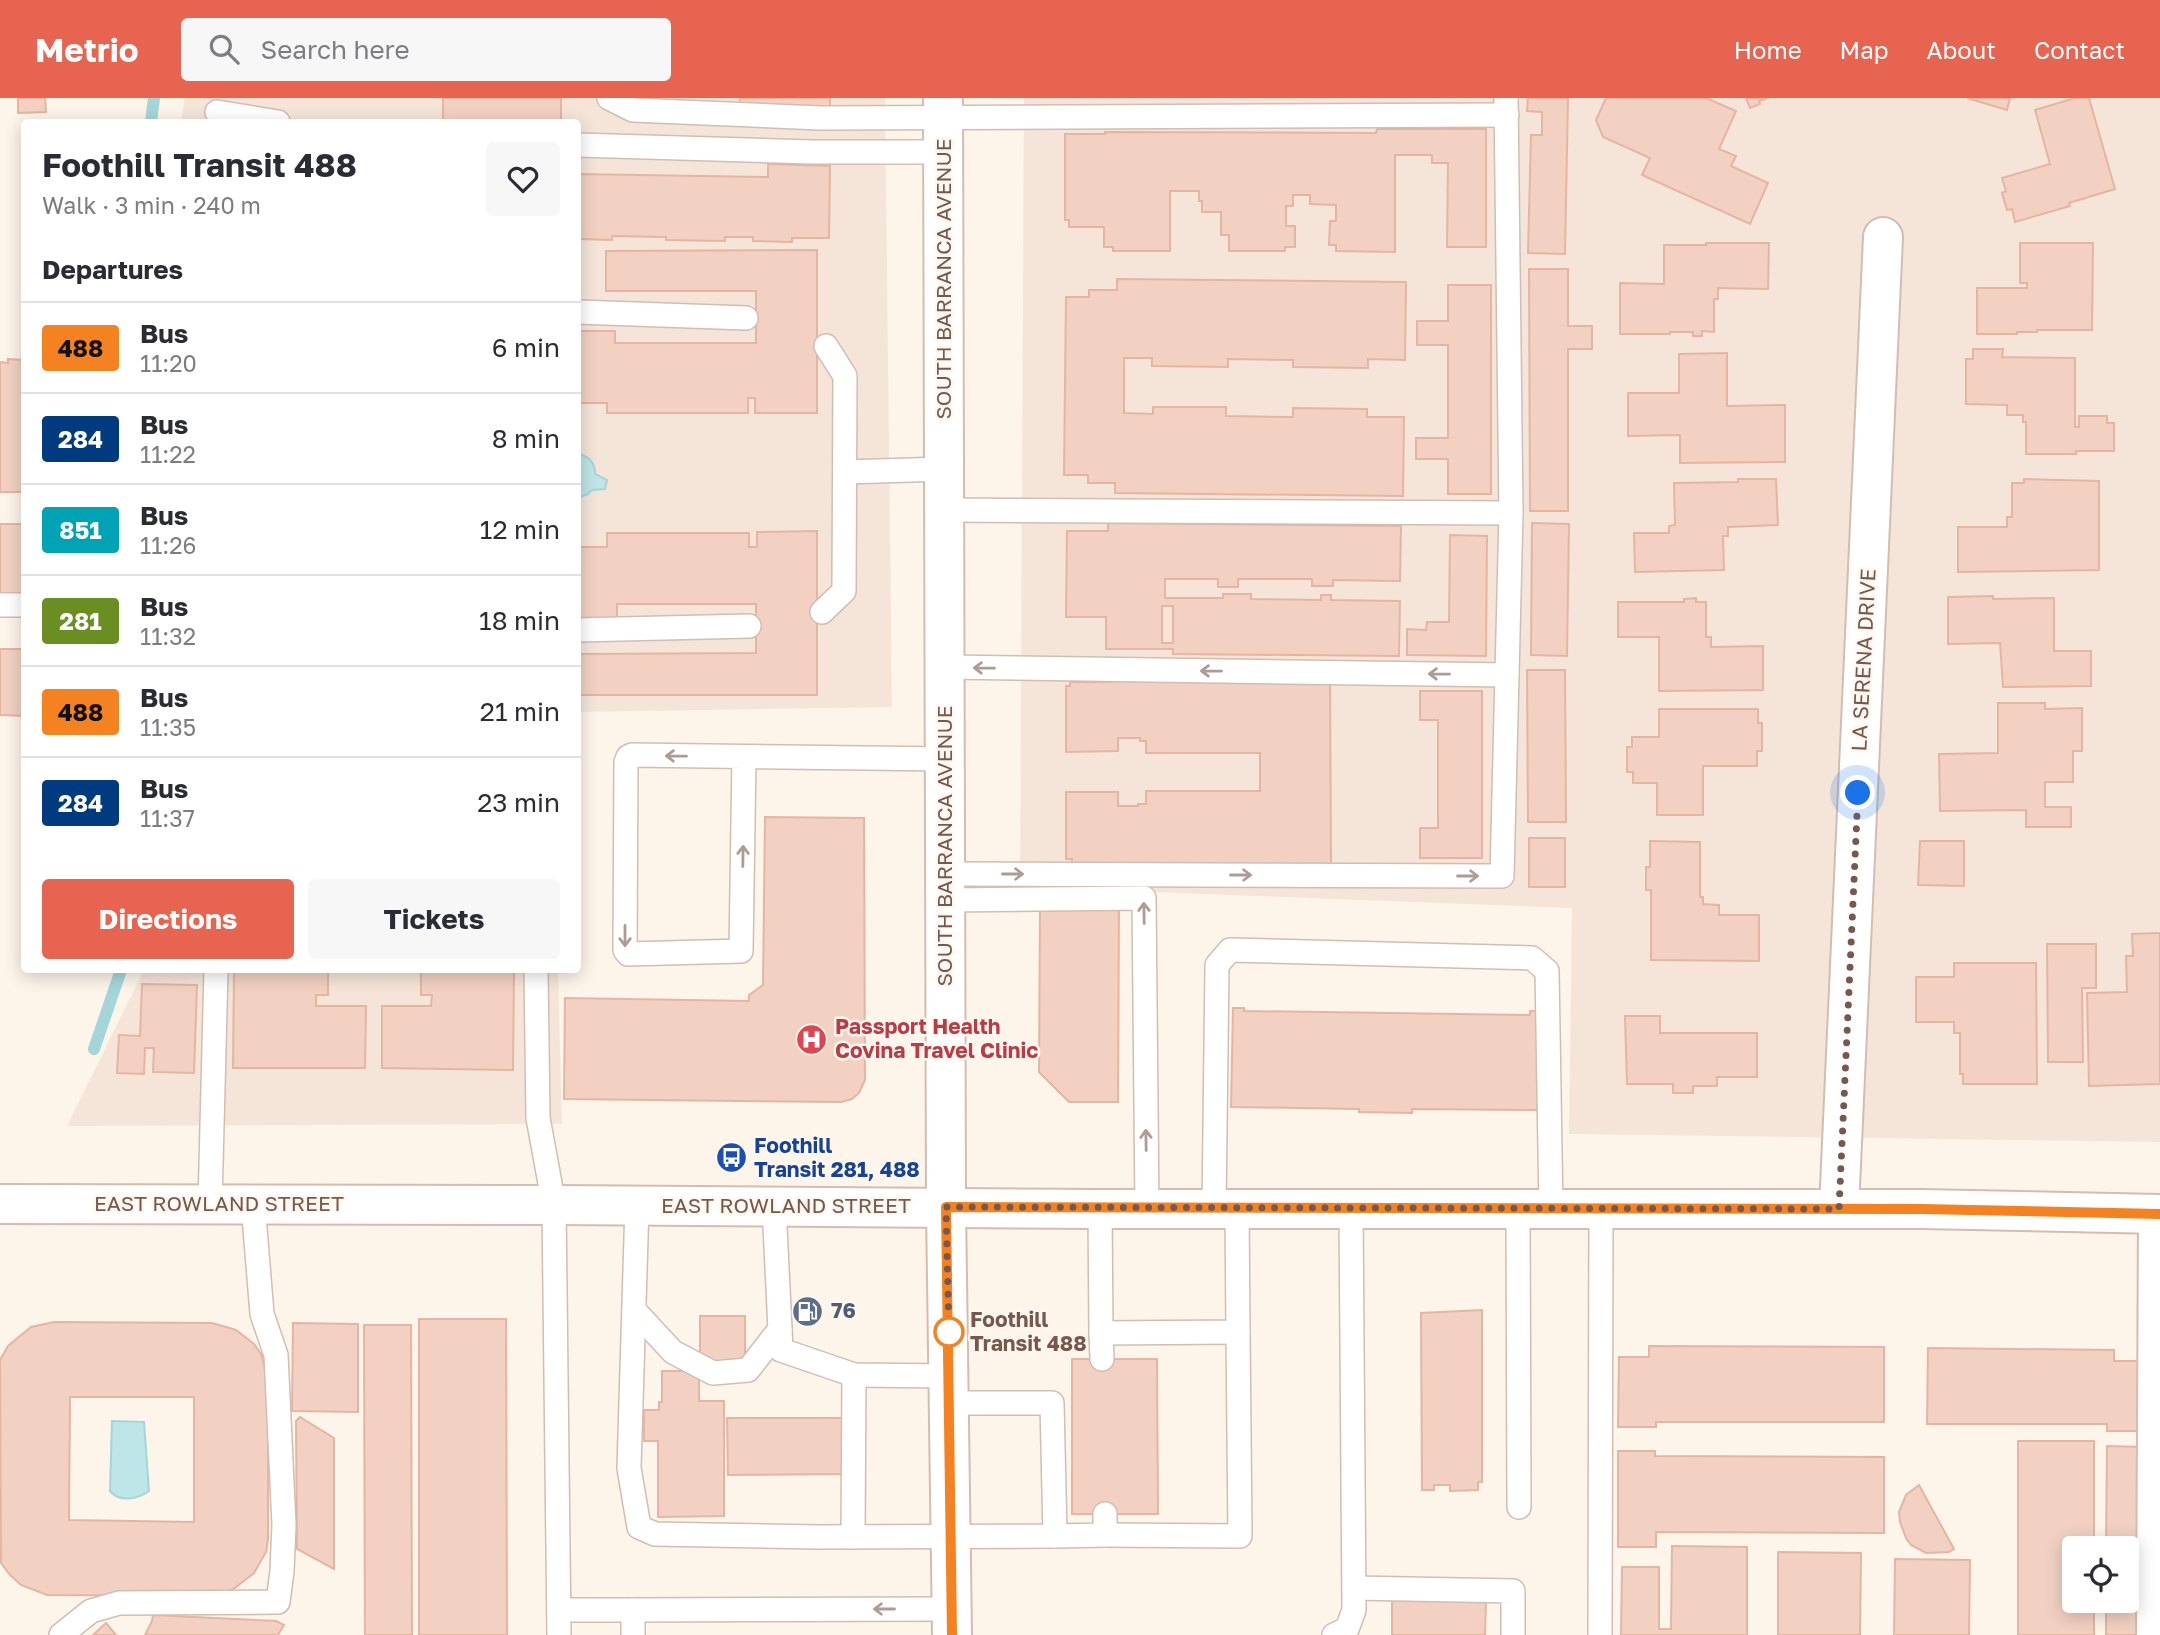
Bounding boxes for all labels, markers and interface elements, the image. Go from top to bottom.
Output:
search box [181,18,671,81]
text: Metrio [35,30,139,69]
icon: search [205,30,243,68]
text: Search here [261,34,410,65]
text: Home [1734,35,1802,64]
text: Map [1840,35,1889,64]
text: About [1927,35,1996,64]
text: Contact [2034,35,2125,64]
street label: SOUTH BARRANCA AVENUE [930,138,956,420]
button: heart [486,142,560,216]
text: Foothill Transit 488 [42,145,357,184]
text: Walk · 3 min · 240 m [42,191,261,219]
text: Departures [42,254,183,285]
text: Bus [140,318,188,349]
text: 6 min [492,332,560,363]
text: 488 [58,333,103,362]
text: 11:20 [140,349,197,377]
text: Bus [140,409,188,440]
text: 8 min [492,423,560,454]
text: 284 [58,424,103,453]
text: 11:22 [140,440,196,468]
text: Bus [140,500,188,531]
text: 12 min [480,514,560,545]
text: 851 [59,515,102,544]
text: 11:26 [140,531,196,559]
street label: LA SERENA DRIVE [1845,568,1881,752]
text: Bus [140,591,188,622]
text: 18 min [479,605,560,636]
text: 281 [59,606,102,635]
text: 11:32 [140,622,196,650]
one-way arrow [973,661,996,674]
one-way arrow [1200,664,1223,678]
one-way arrow [1428,667,1451,681]
text: Bus [140,682,188,713]
text: 21 min [480,696,560,727]
text: 488 [58,697,103,726]
street label: SOUTH BARRANCA AVENUE [931,705,957,987]
text: 11:35 [140,713,196,741]
one-way arrow [665,749,688,763]
text: Bus [140,773,188,804]
your location [1840,775,1875,810]
text: 23 min [477,787,560,818]
text: 284 [58,788,103,817]
text: 11:37 [140,804,195,832]
one-way arrow [736,845,749,868]
one-way arrow [1002,867,1025,881]
one-way arrow [1229,868,1252,882]
one-way arrow [1457,869,1480,883]
button: Directions [42,879,294,959]
button: Tickets [308,879,560,959]
one-way arrow [1137,902,1151,925]
one-way arrow [618,924,632,947]
place label: Passport Health Covina Travel Clinic [835,1013,1038,1063]
hospital icon: Passport Health Covina Travel Clinic [795,1022,829,1056]
one-way arrow [1139,1129,1153,1152]
place label: Foothill Transit 281, 488 [754,1132,920,1182]
bus stop icon: Foothill Transit 281, 488 [714,1141,748,1175]
street label: EAST ROWLAND STREET [94,1190,344,1216]
street label: EAST ROWLAND STREET [661,1192,911,1218]
fuel station icon: 76 [791,1294,825,1328]
place label: 76 [831,1297,856,1323]
place label: Foothill Transit 488 [970,1306,1087,1356]
marker: Foothill Transit 488 [934,1317,964,1347]
map controls [2062,1536,2139,1613]
button: locate [2062,1536,2139,1613]
one-way arrow [872,1602,895,1616]

